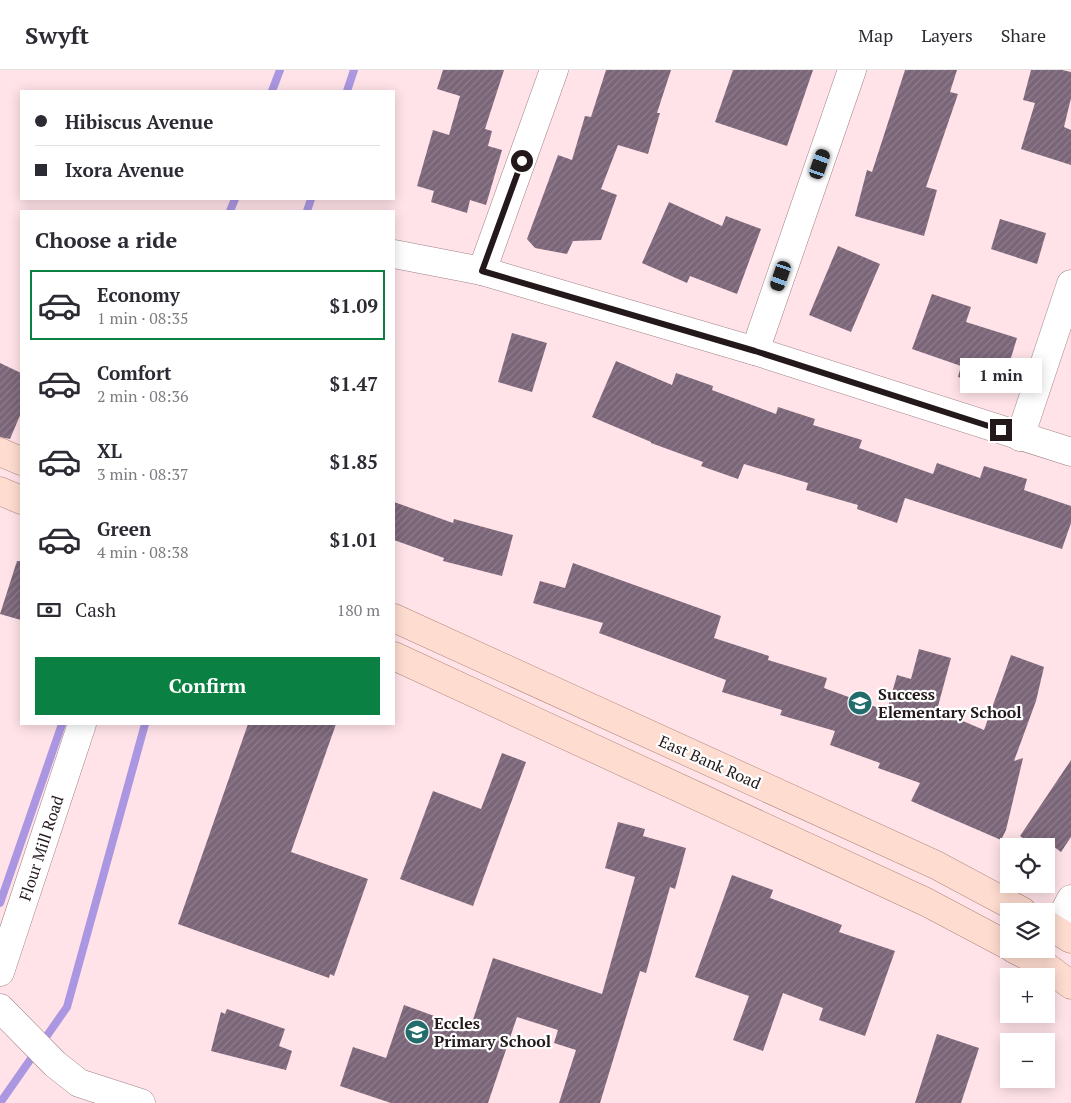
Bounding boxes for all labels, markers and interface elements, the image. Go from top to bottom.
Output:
text: Swyft [25,19,89,51]
text: Map [858,23,893,47]
text: Layers [921,23,973,47]
text: Share [1001,23,1046,47]
text: Hibiscus Avenue [65,109,213,134]
car [808,147,831,181]
route start [511,150,533,172]
text: Ixora Avenue [65,157,184,182]
text: Choose a ride [35,225,177,254]
car [769,259,792,293]
text: Economy [97,282,180,307]
icon: car [37,283,82,328]
text: $1.09 [329,293,378,318]
text: 1 min · 08:35 [97,307,189,329]
callout: 1 min [960,358,1042,392]
text: Comfort [97,360,172,385]
icon: car [37,361,82,406]
text: 1 min [979,364,1023,386]
text: $1.47 [329,371,378,396]
text: 2 min · 08:36 [97,385,189,407]
route end [990,419,1012,441]
text: XL [97,438,122,463]
icon: car [37,439,82,484]
text: $1.85 [329,449,378,474]
text: 3 min · 08:37 [97,463,189,485]
text: Green [97,516,151,541]
icon: car [37,517,82,562]
text: $1.01 [329,527,378,552]
text: 4 min · 08:38 [97,541,189,563]
icon: cash [35,596,63,624]
text: Cash [75,597,116,622]
text: 180 m [337,599,380,621]
button: Confirm [35,657,380,715]
place label: Success Elementary School [878,683,1022,723]
school or university icon: Success Elementary School [847,690,873,716]
street label: East Bank Road [656,730,765,794]
street label: Flour Mill Road [14,792,68,903]
map controls [1000,838,1055,1088]
button: locate [1000,838,1055,893]
button: layers [1000,903,1055,958]
button: + [1000,968,1055,1023]
place label: Eccles Primary School [434,1012,551,1052]
school or university icon: Eccles Primary School [404,1019,430,1045]
button: − [1000,1033,1055,1088]

